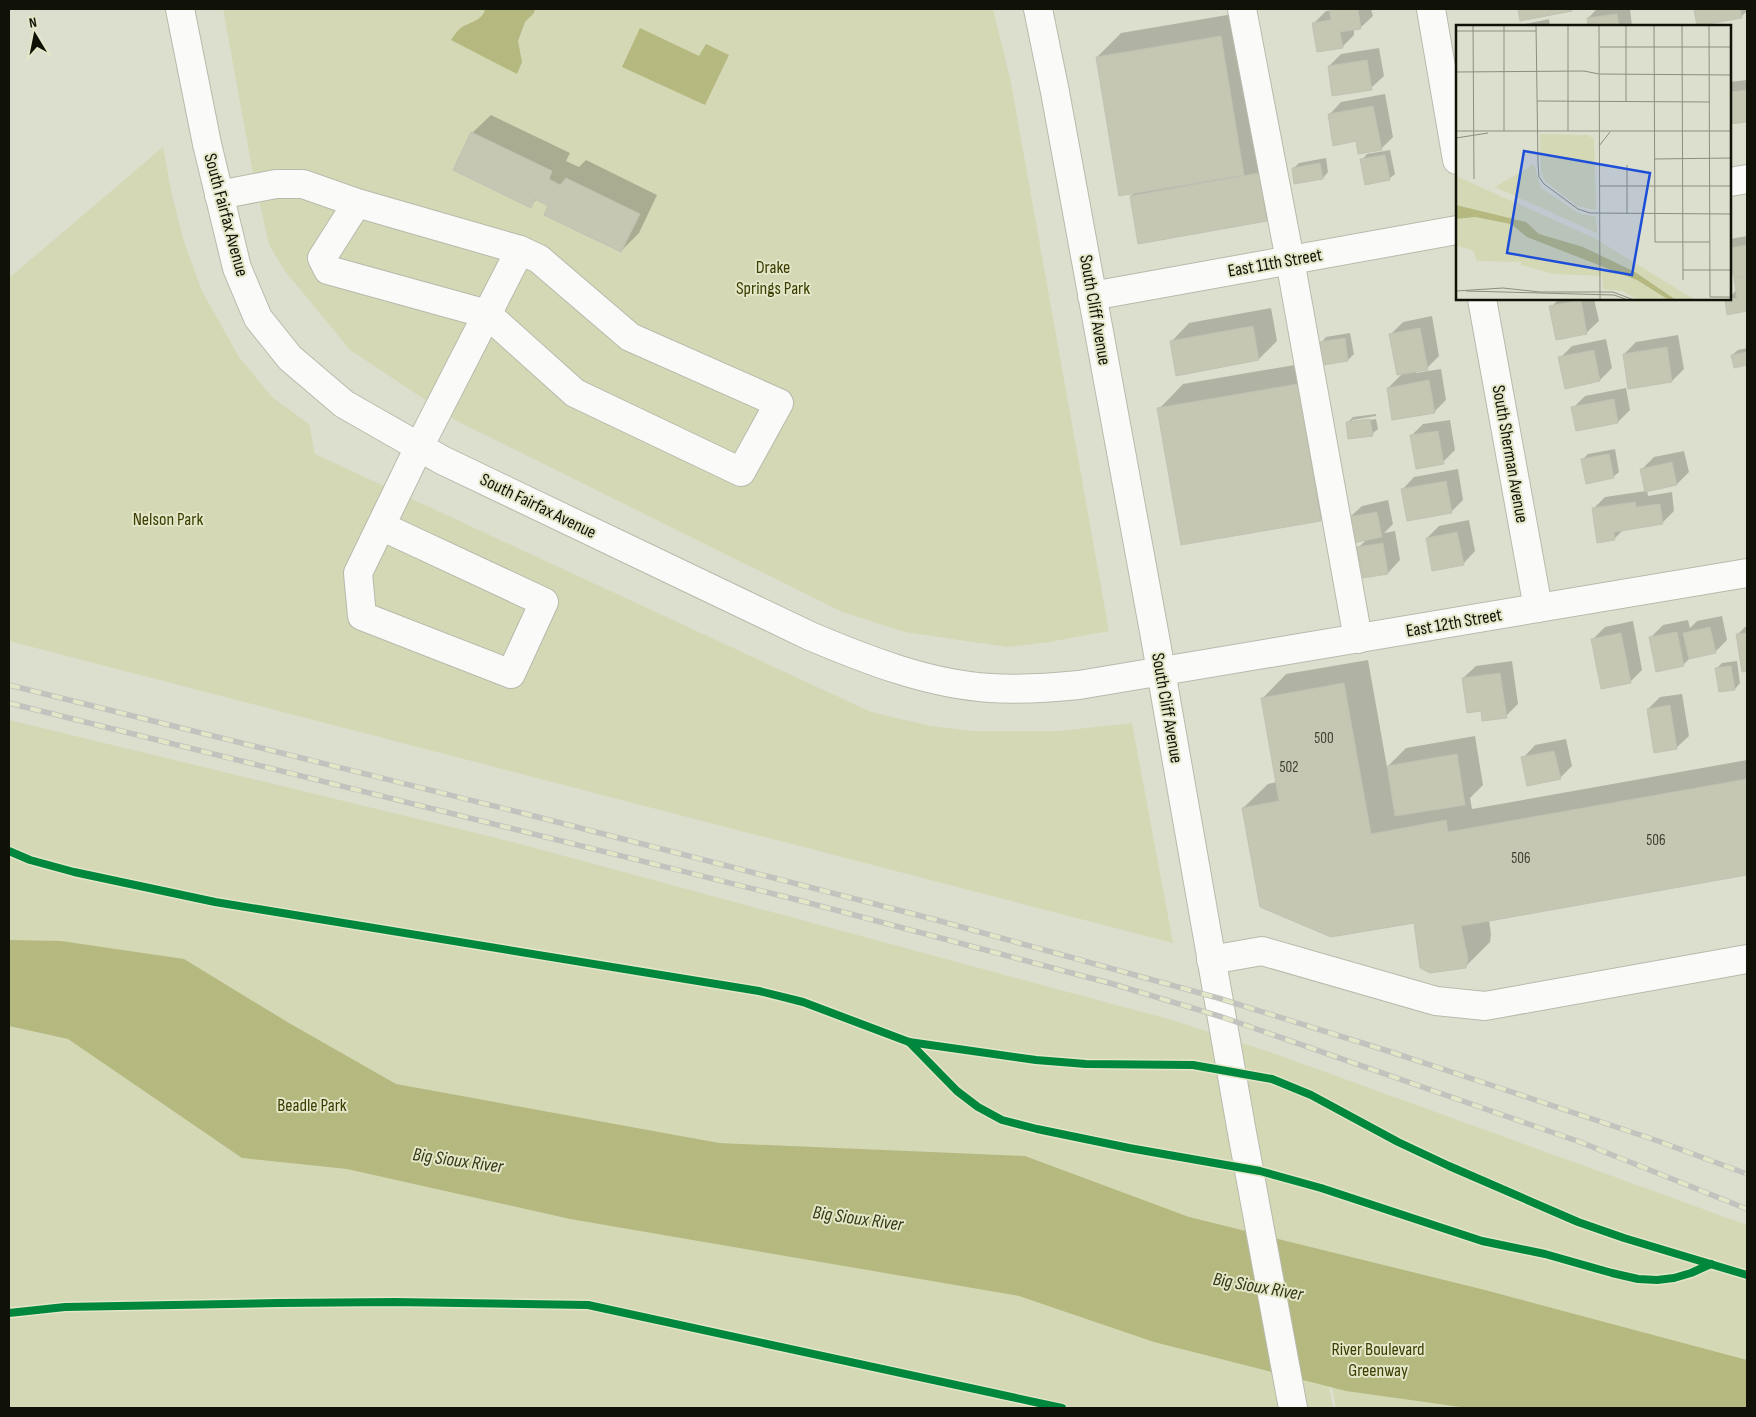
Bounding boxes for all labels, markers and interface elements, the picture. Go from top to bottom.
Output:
north arrow [10,10,60,60]
text: N [28,14,38,32]
inset map [1456,25,1731,300]
street label: South Fairfax Avenue [199,151,253,279]
street label: East 11th Street [1226,244,1324,282]
street label: South Cliff Avenue [1075,253,1115,367]
park label: Drake Springs Park [736,257,810,299]
street label: South Sherman Avenue [1488,383,1532,525]
street label: South Fairfax Avenue [477,469,599,543]
park label: Nelson Park [133,509,203,530]
street label: East 12th Street [1404,604,1504,642]
street label: South Cliff Avenue [1147,651,1187,765]
house number: 500 [1314,729,1334,748]
house number: 502 [1280,758,1298,777]
house number: 506 [1646,831,1666,850]
house number: 506 [1511,849,1531,868]
park label: Beadle Park [277,1095,347,1116]
water label: Big Sioux River [411,1143,505,1179]
water label: Big Sioux River [811,1201,905,1237]
water label: Big Sioux River [1211,1268,1306,1306]
park label: River Boulevard Greenway [1331,1339,1425,1381]

